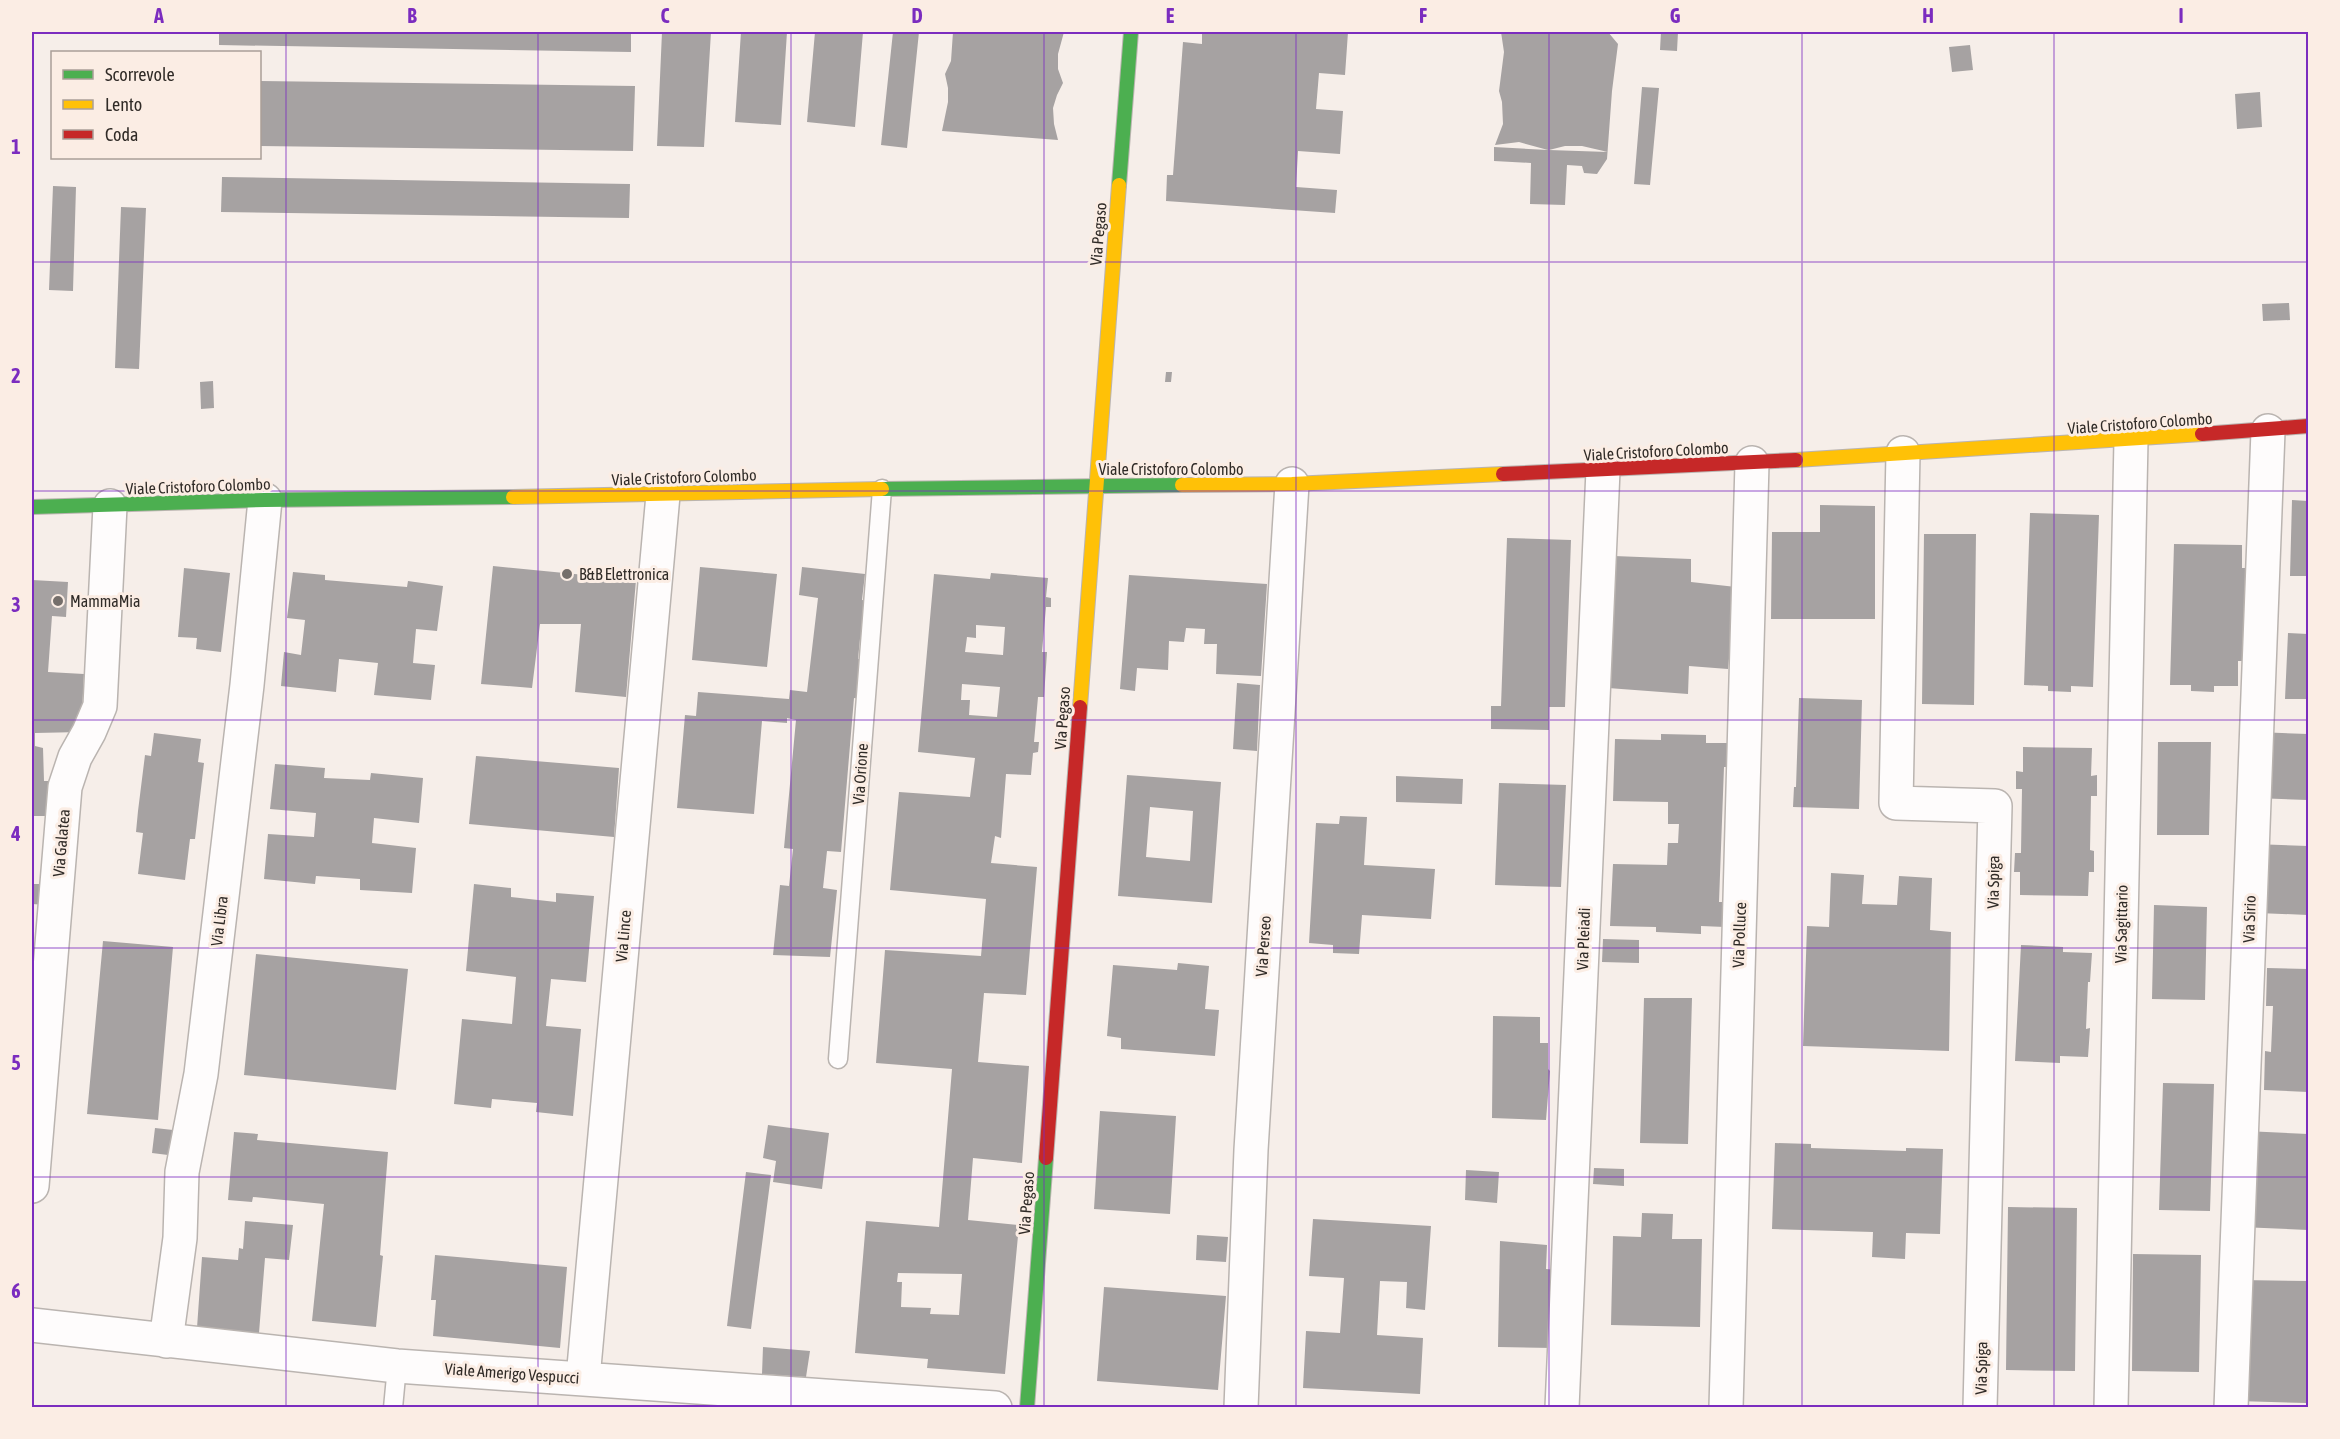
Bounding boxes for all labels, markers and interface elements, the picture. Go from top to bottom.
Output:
text: A [153,4,164,27]
text: B [407,4,417,27]
text: C [661,4,670,27]
text: D [911,4,923,27]
text: E [1166,4,1175,27]
text: F [1419,4,1427,27]
text: G [1670,4,1681,27]
text: H [1922,4,1934,27]
text: I [2178,4,2184,27]
legend [51,51,261,159]
text: Scorrevole [105,64,175,85]
text: Lento [105,94,142,115]
text: Coda [105,124,138,145]
text: 1 [11,135,21,158]
street label: Via Pegaso [1086,202,1111,266]
text: 2 [11,364,21,387]
street label: Viale Cristoforo Colombo [2067,409,2213,437]
street label: Viale Cristoforo Colombo [1583,438,1729,464]
street label: Viale Cristoforo Colombo [1098,460,1244,478]
street label: Viale Cristoforo Colombo [611,465,757,489]
street label: Viale Cristoforo Colombo [125,474,271,498]
place label: B&B Elettronica [579,565,669,583]
marker: B&B Elettronica [560,567,574,581]
place label: MammaMia [70,592,140,610]
text: 3 [11,593,21,616]
marker: MammaMia [51,594,65,608]
street label: Via Pegaso [1051,686,1074,750]
street label: Via Orione [849,743,871,805]
street label: Via Galatea [49,808,73,878]
text: 4 [10,822,21,845]
street label: Via Spiga [1984,855,2003,909]
street label: Via Sagittario [2111,885,2132,963]
street label: Via Libra [207,895,231,947]
street label: Via Sirio [2239,895,2259,943]
street label: Via Polluce [1729,902,1749,968]
street label: Via Pleiadi [1573,907,1593,971]
street label: Via Lince [612,909,634,963]
street label: Via Perseo [1252,915,1274,977]
text: 5 [11,1051,21,1074]
street label: Via Pegaso [1015,1171,1038,1235]
text: 6 [11,1279,21,1302]
street label: Via Spiga [1972,1341,1991,1395]
street label: Viale Amerigo Vespucci [444,1359,580,1388]

